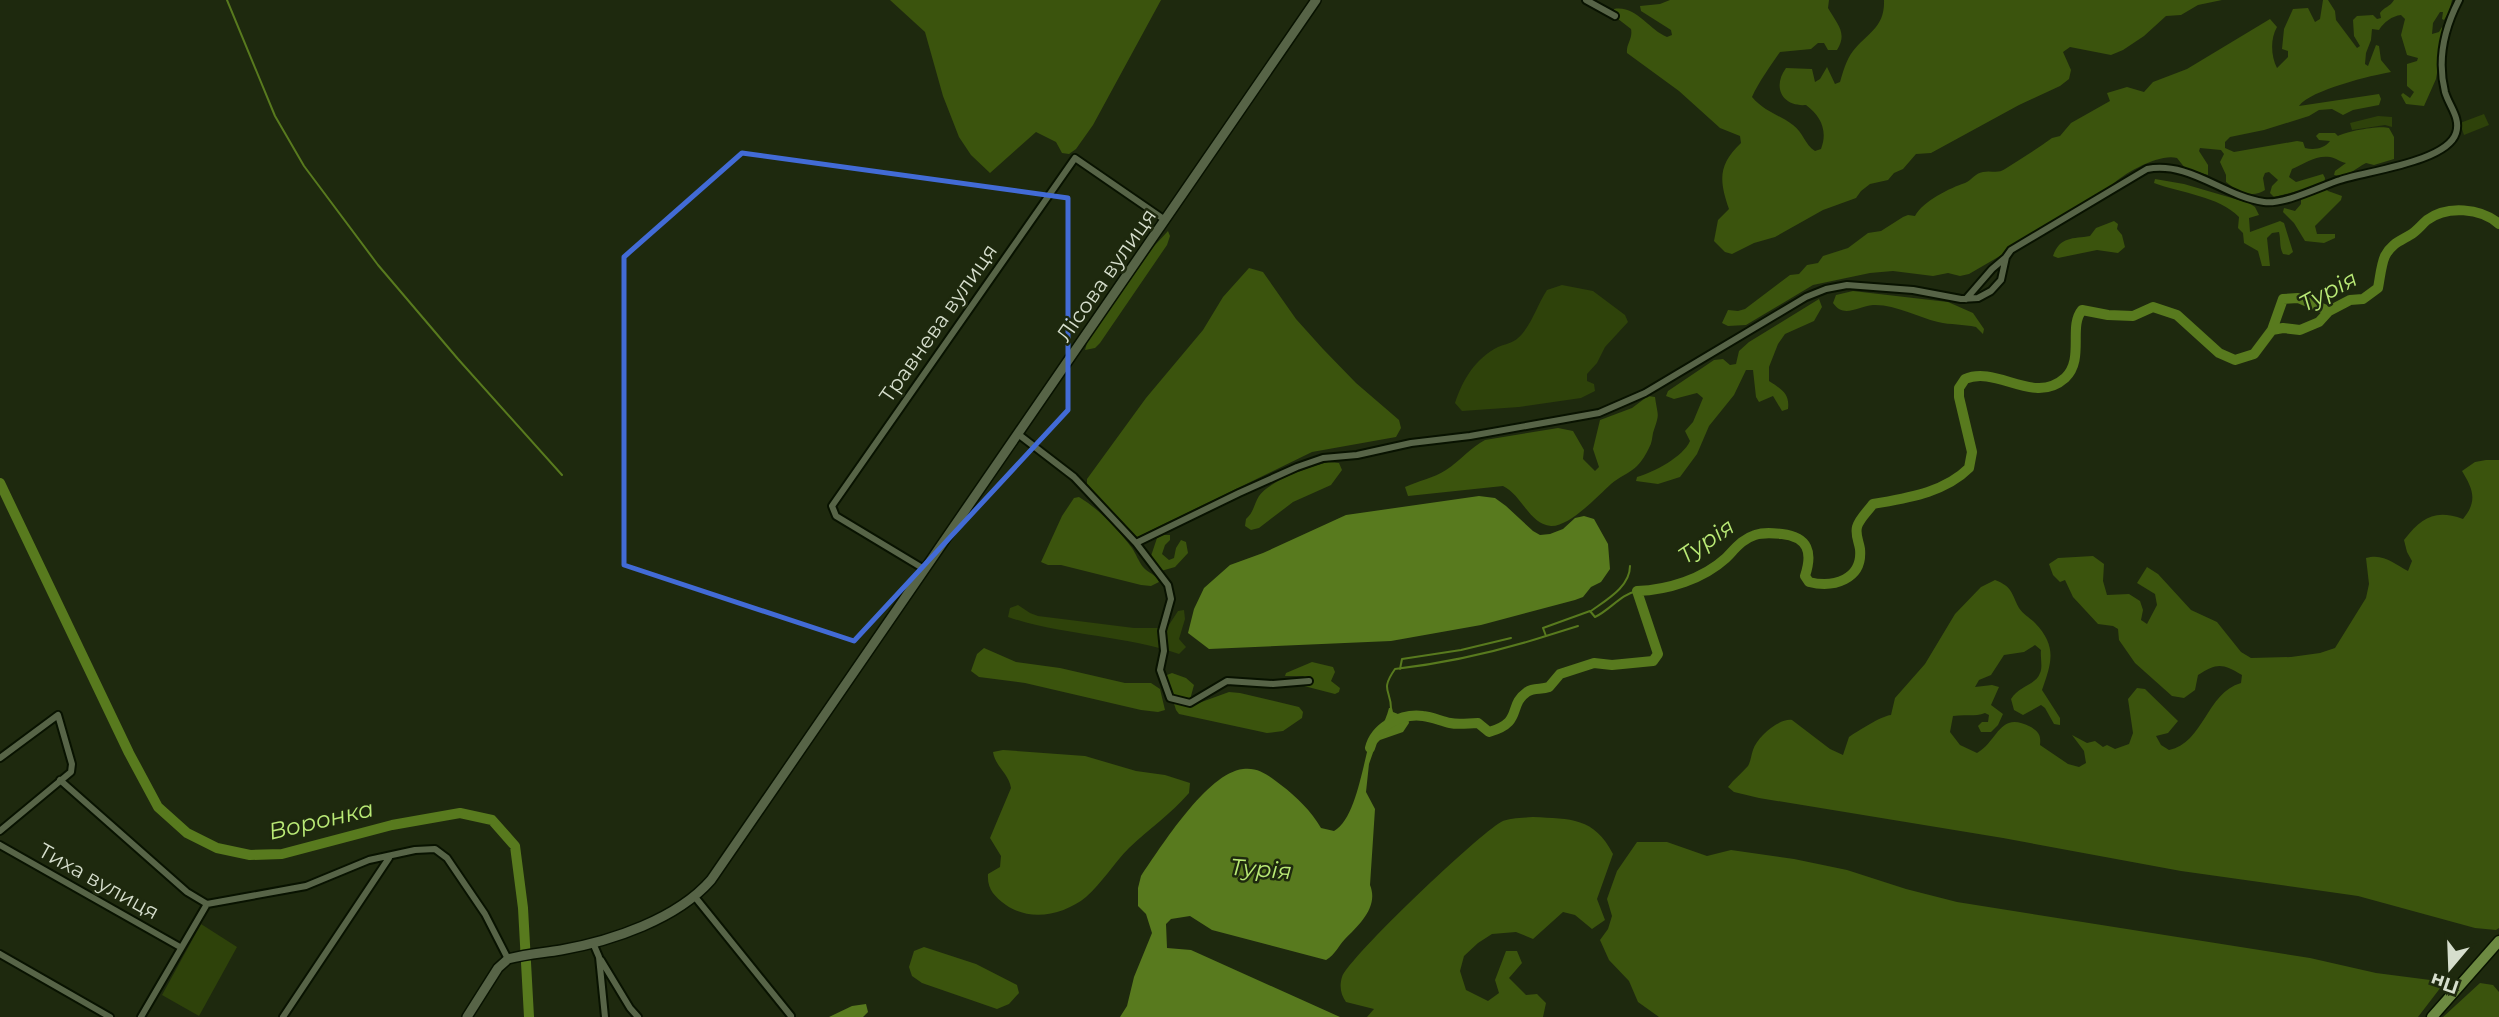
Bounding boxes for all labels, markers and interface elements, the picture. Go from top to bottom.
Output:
street label: Лісова вулиця [1051,204,1161,346]
street label: Травнева вулиця [874,239,1002,407]
water label: Турія [2294,264,2362,318]
water label: Турія [1673,512,1739,570]
water label: Воронка [266,794,376,846]
street label: Тиха вулиця [34,838,164,924]
water label: Турія [1229,853,1293,885]
north arrow [2415,933,2485,1003]
text: Пн [2427,968,2462,999]

